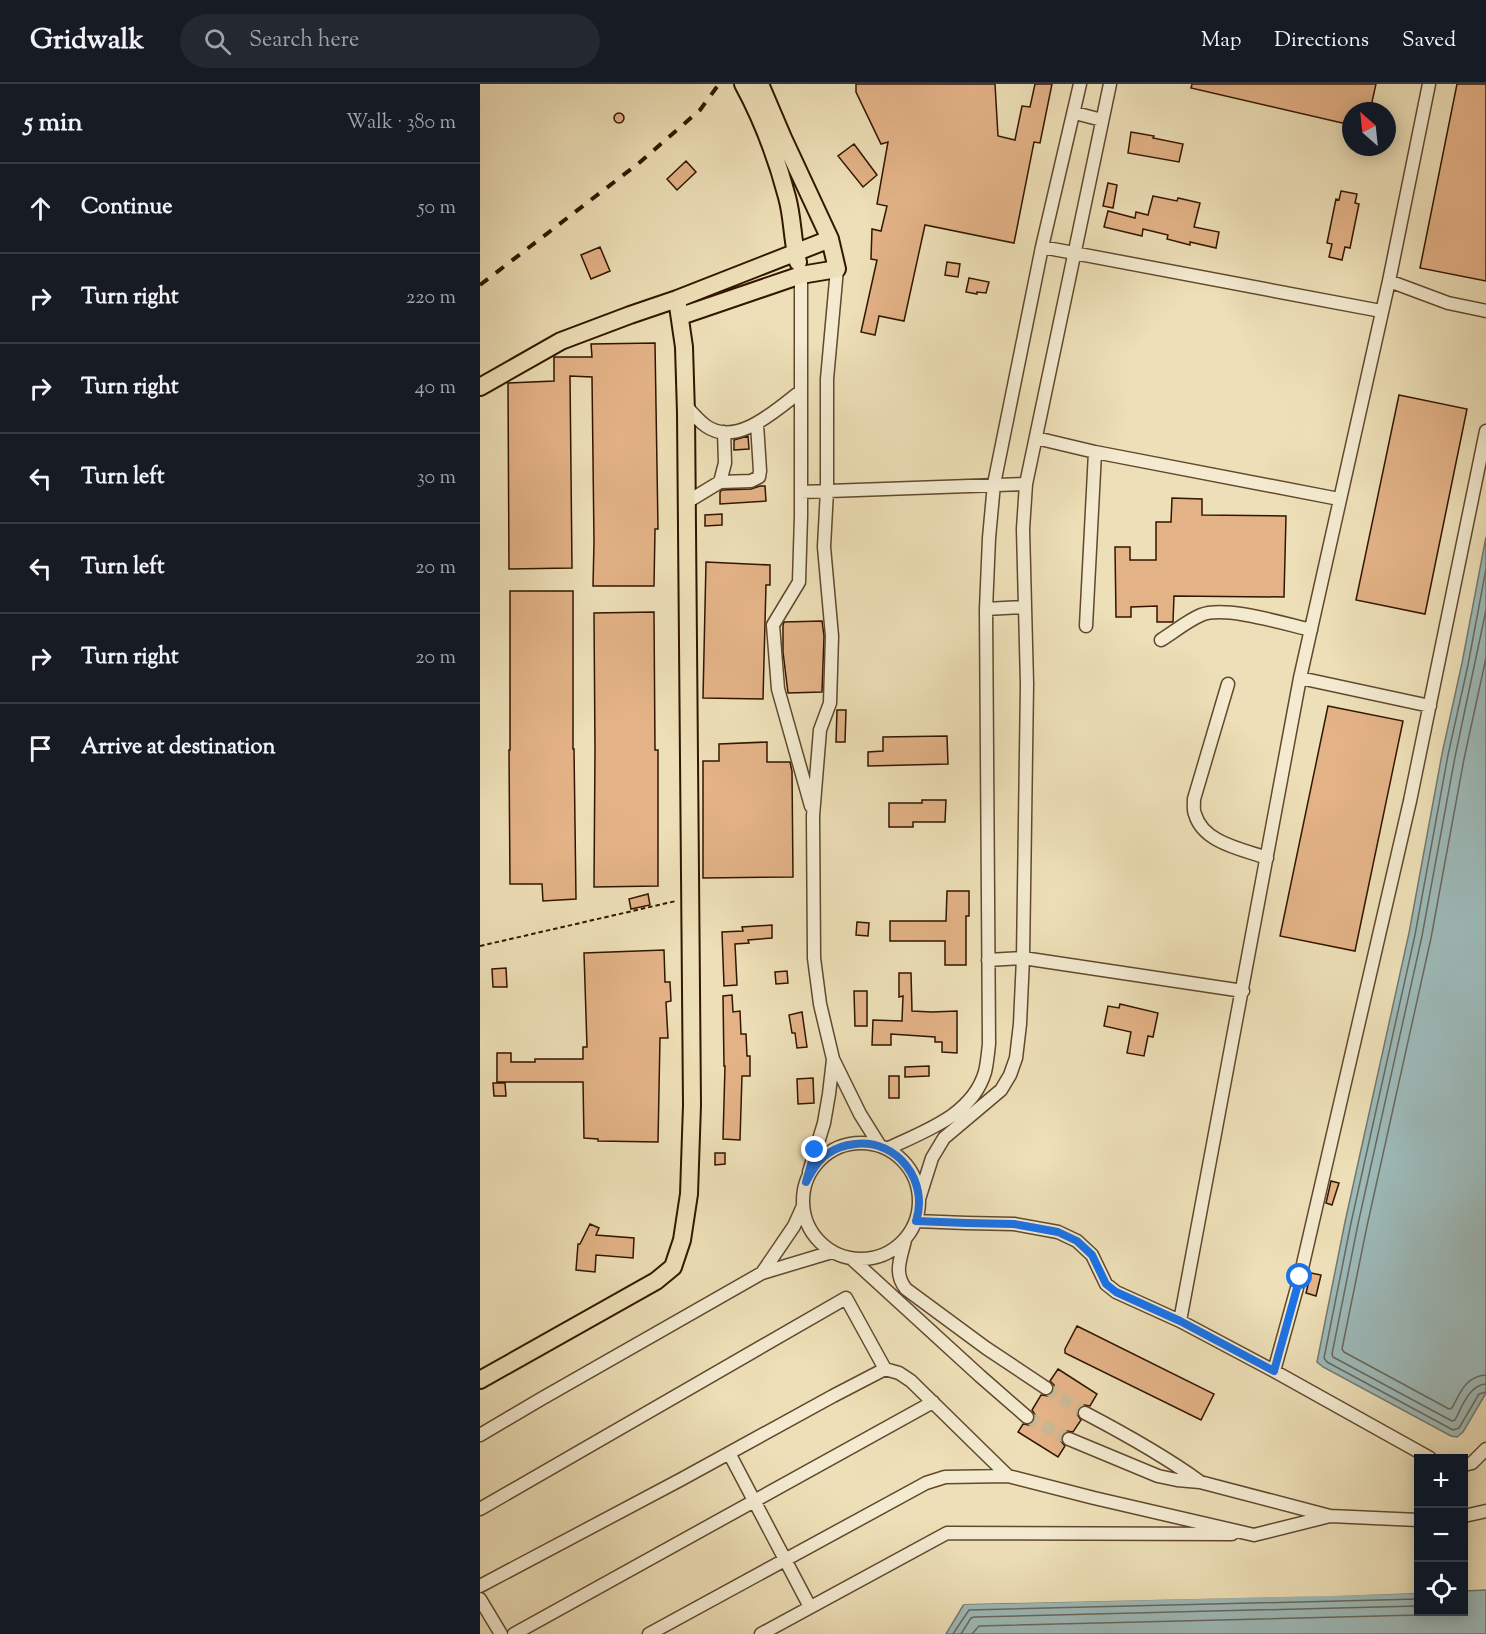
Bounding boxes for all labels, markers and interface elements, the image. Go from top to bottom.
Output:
search box [180,14,600,68]
text: Gridwalk [30,21,144,61]
icon: search [201,25,234,58]
text: Search here [249,25,359,57]
text: Map [1201,26,1241,56]
text: Directions [1274,26,1369,56]
text: Saved [1402,26,1456,56]
north arrow [1342,102,1396,156]
text: 5 min [24,105,83,142]
text: Walk · 380 m [346,109,456,138]
icon: ahead [24,192,57,225]
text: Continue [81,192,172,224]
text: 50 m [418,194,456,223]
icon: right [24,282,57,315]
text: Turn right [81,282,178,314]
text: 220 m [406,284,456,313]
icon: right [24,372,57,405]
text: Turn right [81,372,178,404]
text: 40 m [415,374,456,403]
icon: left [24,462,57,495]
text: Turn left [81,462,164,494]
text: 30 m [417,464,456,493]
icon: left [24,552,57,585]
text: Turn left [81,552,164,584]
text: 20 m [415,554,456,583]
icon: right [24,642,57,675]
text: Turn right [81,642,178,674]
text: 20 m [415,644,456,673]
icon: arrive [24,732,57,765]
text: Arrive at destination [81,732,276,764]
route end [801,1136,827,1162]
route start [1286,1263,1312,1289]
map controls [1414,1454,1468,1616]
button: + [1414,1454,1468,1508]
button: − [1414,1508,1468,1562]
button: locate [1414,1562,1468,1616]

